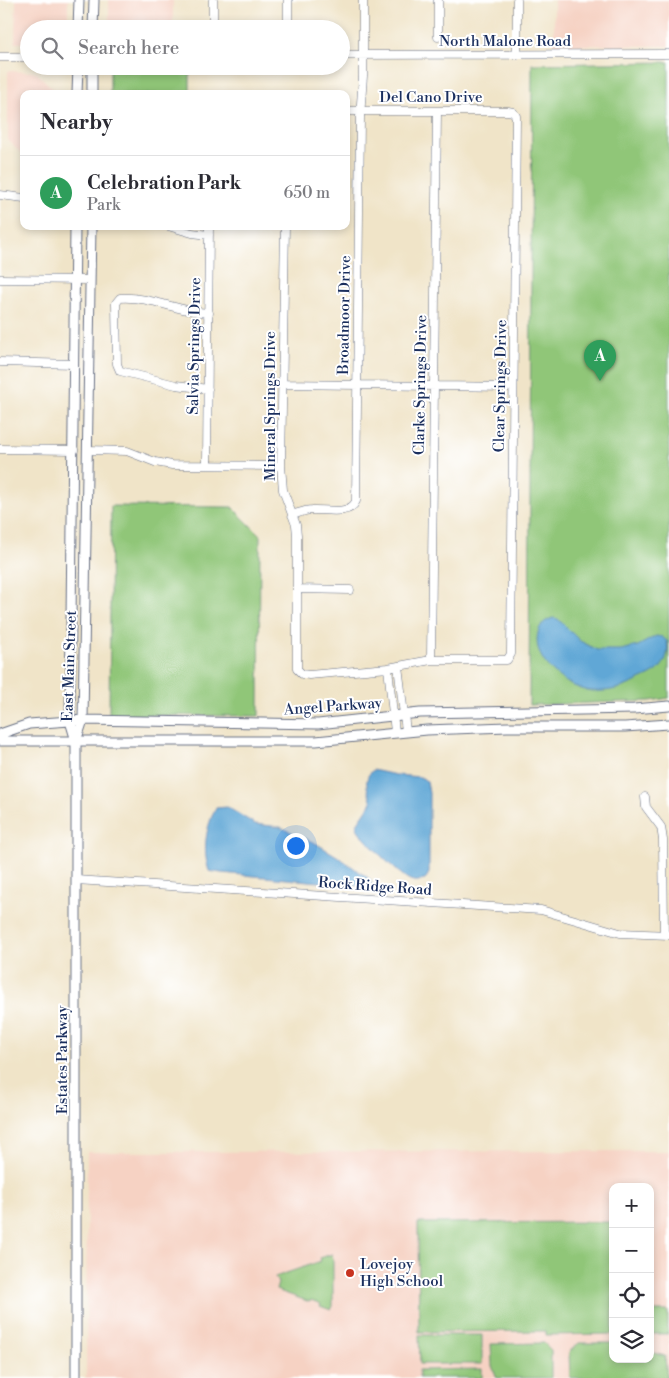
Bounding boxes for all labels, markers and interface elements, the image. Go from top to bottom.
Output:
search box [20,20,350,75]
street label: North Malone Road [439,32,571,51]
icon: search [38,34,66,62]
text: Search here [78,36,179,60]
street label: Del Cano Drive [379,88,483,107]
text: Nearby [40,110,113,136]
text: Celebration Park [87,171,241,195]
text: A [50,183,62,203]
text: 650 m [284,183,330,203]
text: Park [87,195,120,215]
street label: Broadmoor Drive [334,255,355,376]
street label: Salvia Springs Drive [184,277,205,415]
street label: Clarke Springs Drive [410,315,431,455]
street label: Clear Springs Drive [490,319,511,453]
street label: Mineral Springs Drive [261,331,280,481]
pin: A [584,340,616,381]
street label: East Main Street [58,609,81,722]
street label: Angel Parkway [282,694,383,719]
your location [283,833,309,859]
street label: Rock Ridge Road [317,873,433,900]
street label: Estates Parkway [53,1005,72,1115]
map controls [609,1183,654,1363]
button: + [609,1183,654,1228]
button: − [609,1228,654,1273]
place label: Lovejoy High School [360,1255,444,1291]
marker: Lovejoy High School [344,1267,356,1279]
button: locate [609,1273,654,1318]
button: layers [609,1318,654,1363]

